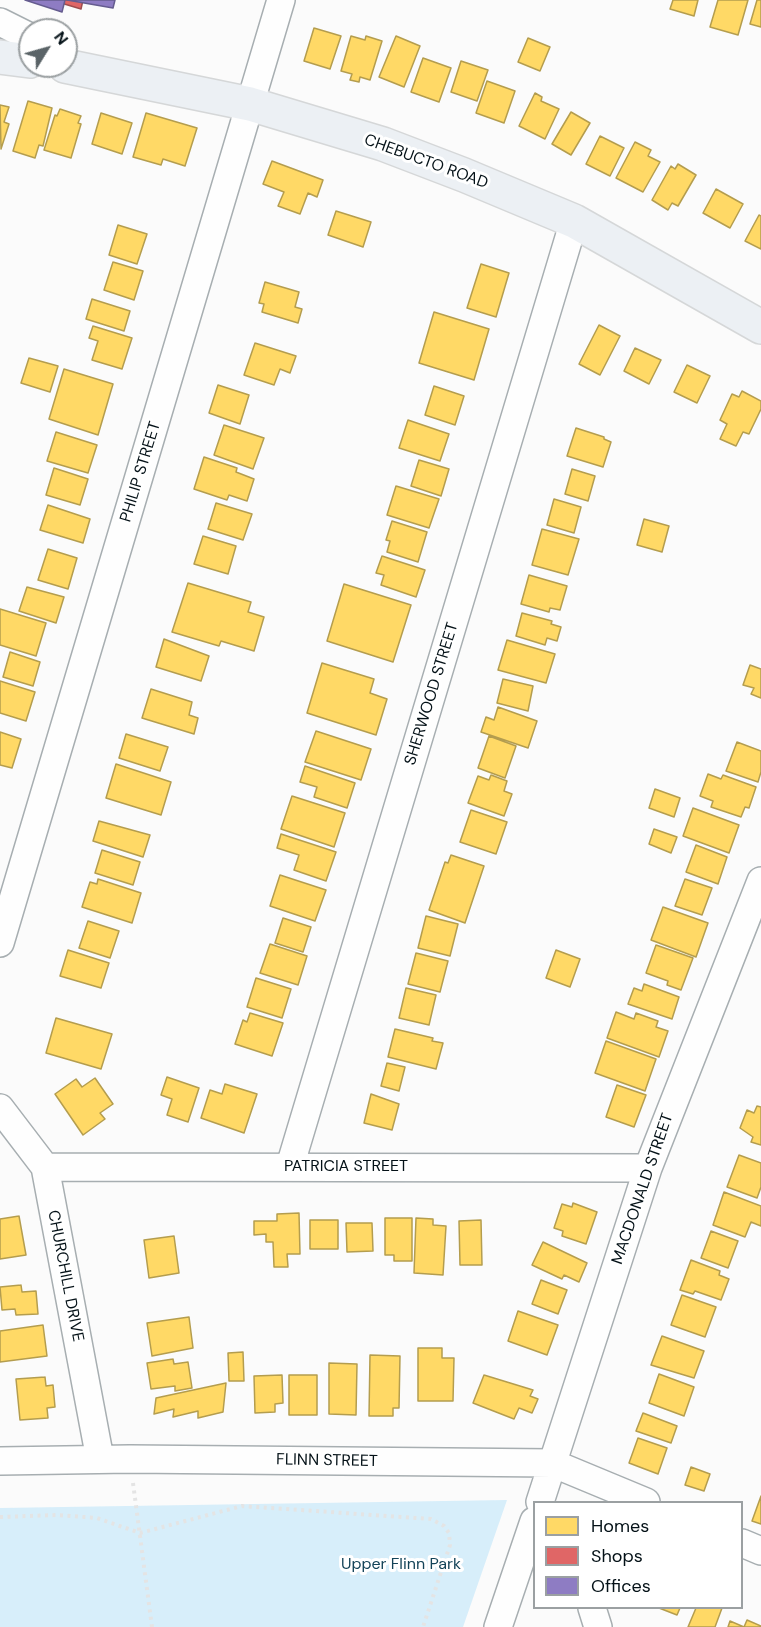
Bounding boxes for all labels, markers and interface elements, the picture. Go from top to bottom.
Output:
north arrow [18,18,78,78]
text: N [49,27,73,49]
street label: CHEBUCTO ROAD [361,131,491,193]
street label: PHILIP STREET [117,419,165,525]
street label: SHERWOOD STREET [401,620,463,768]
street label: MACDONALD STREET [608,1111,678,1267]
street label: PATRICIA STREET [284,1157,408,1177]
street label: CHURCHILL DRIVE [43,1209,87,1343]
street label: FLINN STREET [276,1451,378,1471]
legend [533,1501,743,1609]
text: Homes [591,1514,649,1538]
text: Shops [591,1544,643,1568]
park label: Upper Flinn Park [341,1555,461,1575]
text: Offices [591,1574,651,1598]

